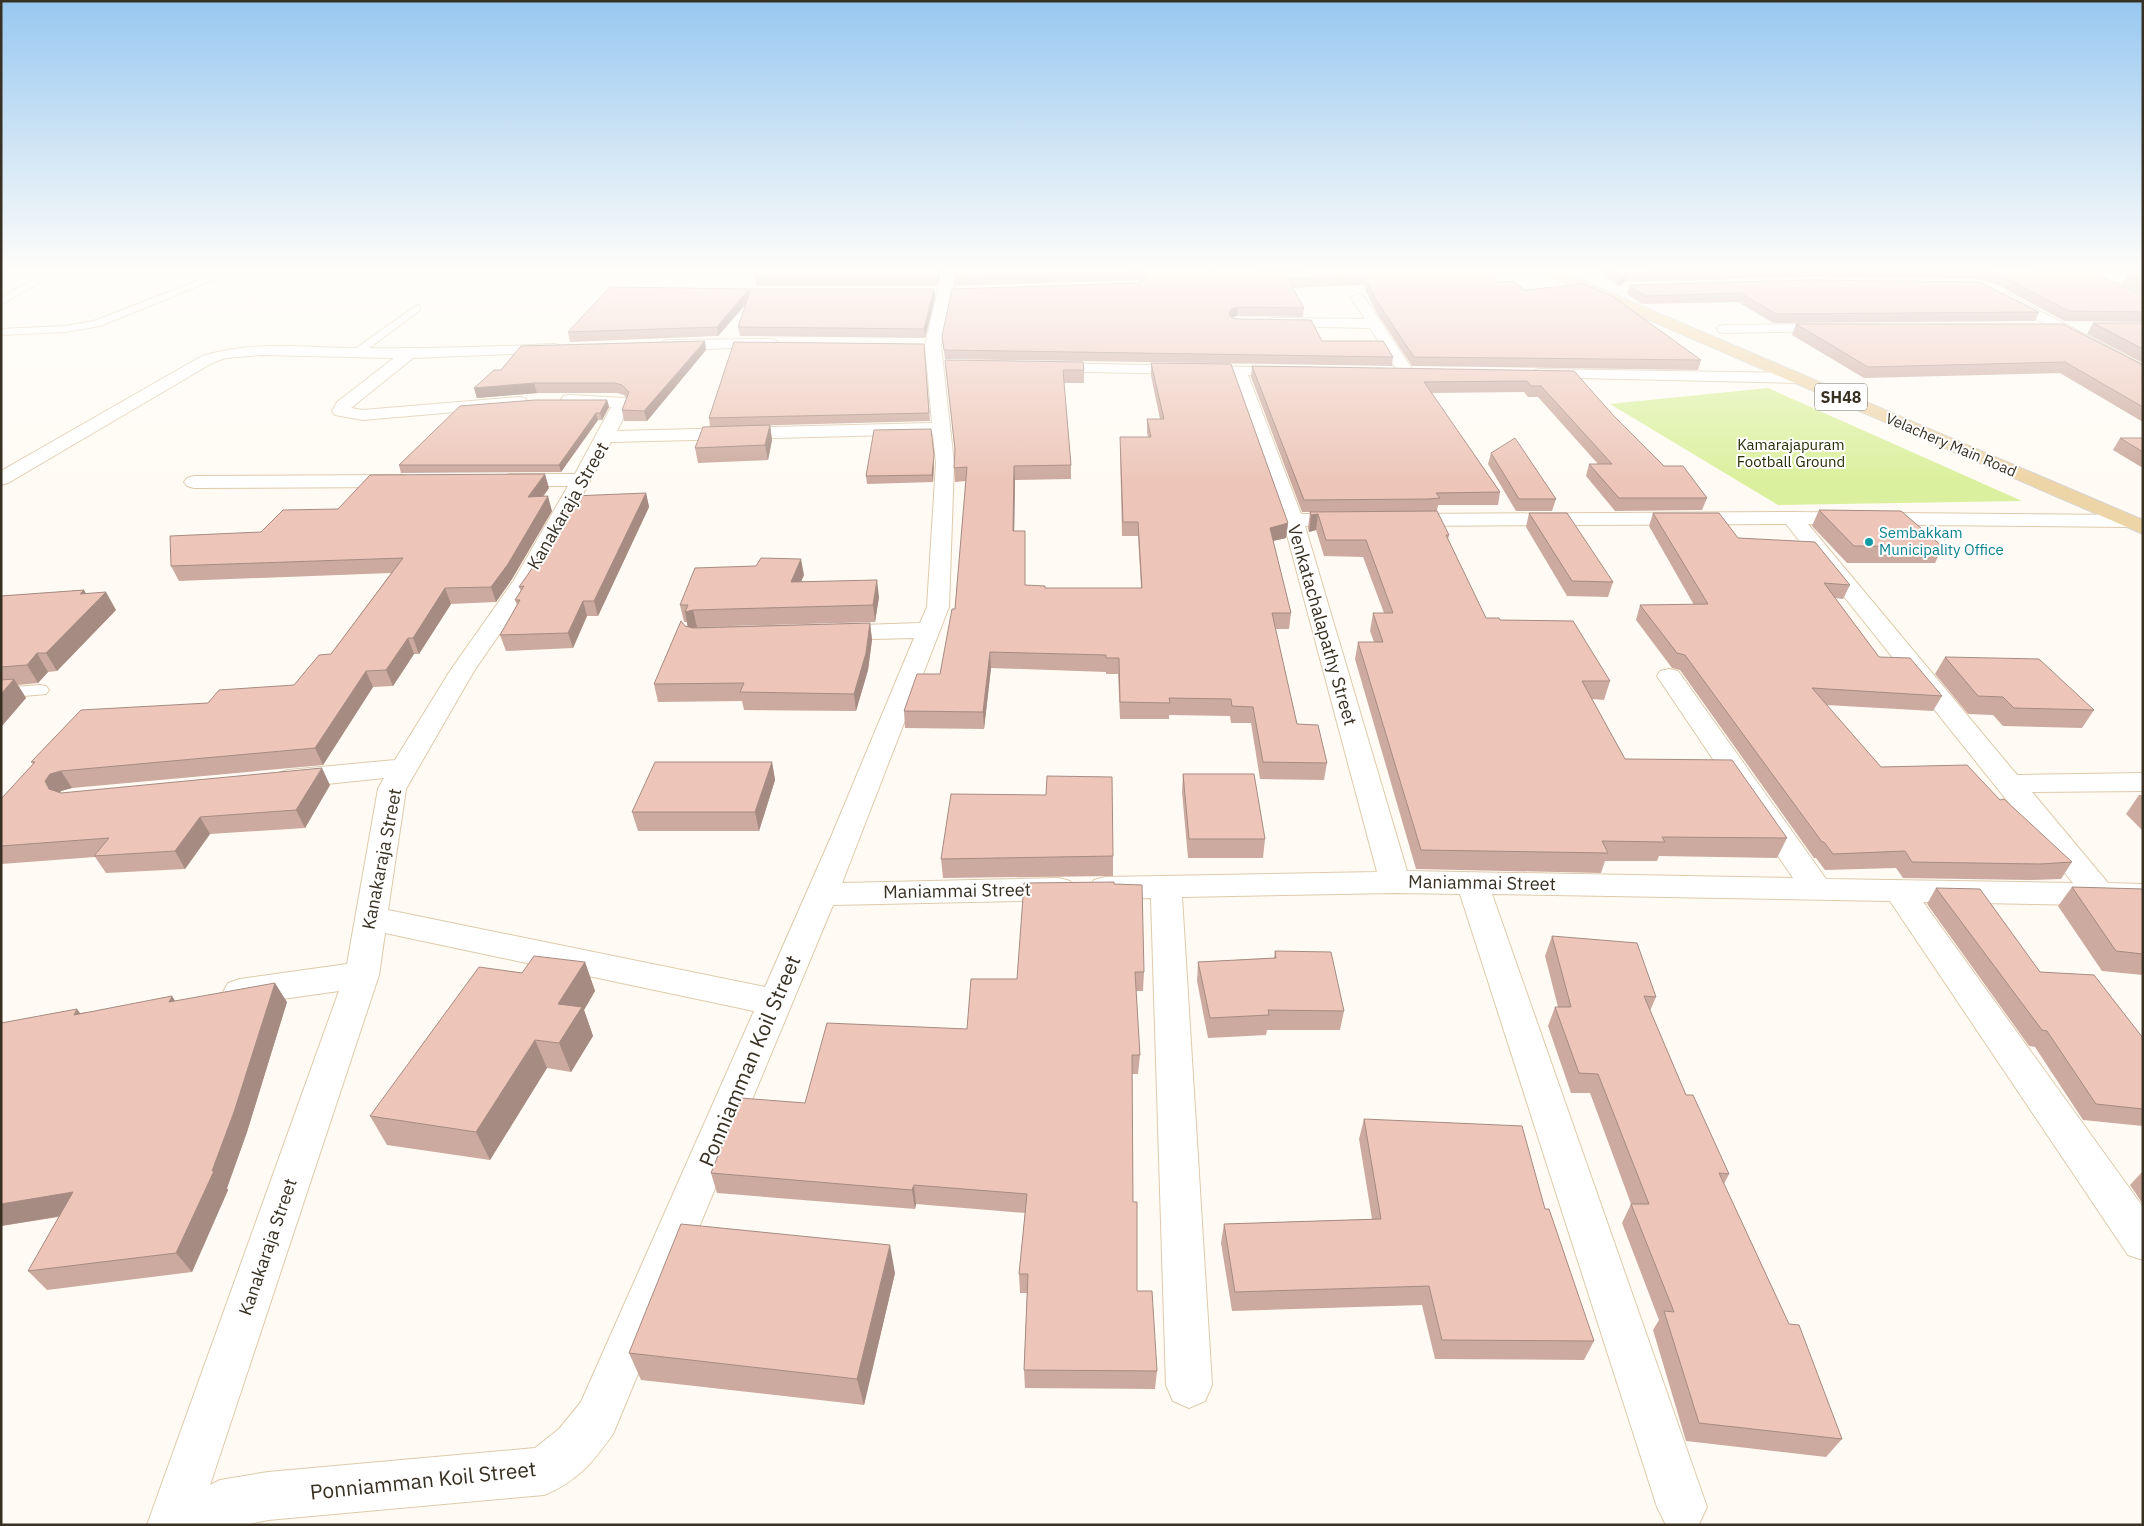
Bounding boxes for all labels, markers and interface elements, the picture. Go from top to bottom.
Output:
road number: SH48 [1815,384,1867,411]
street label: Velachery Main Road [1883,408,2020,481]
park label: Kamarajapuram Football Ground [1737,435,1845,471]
street label: Kanakaraja Street [522,438,613,574]
street label: Venkatachalapathy Street [1283,522,1362,728]
place label: Sembakkam Municipality Office [1879,523,2004,559]
marker: Sembakkam Municipality Office [1863,536,1875,548]
street label: Kanakaraja Street [357,786,406,932]
street label: Maniammai Street [1408,870,1556,895]
street label: Maniammai Street [883,878,1031,903]
street label: Ponniamman Koil Street [692,951,806,1171]
street label: Kanakaraja Street [233,1175,302,1318]
street label: Ponniamman Koil Street [308,1454,537,1506]

